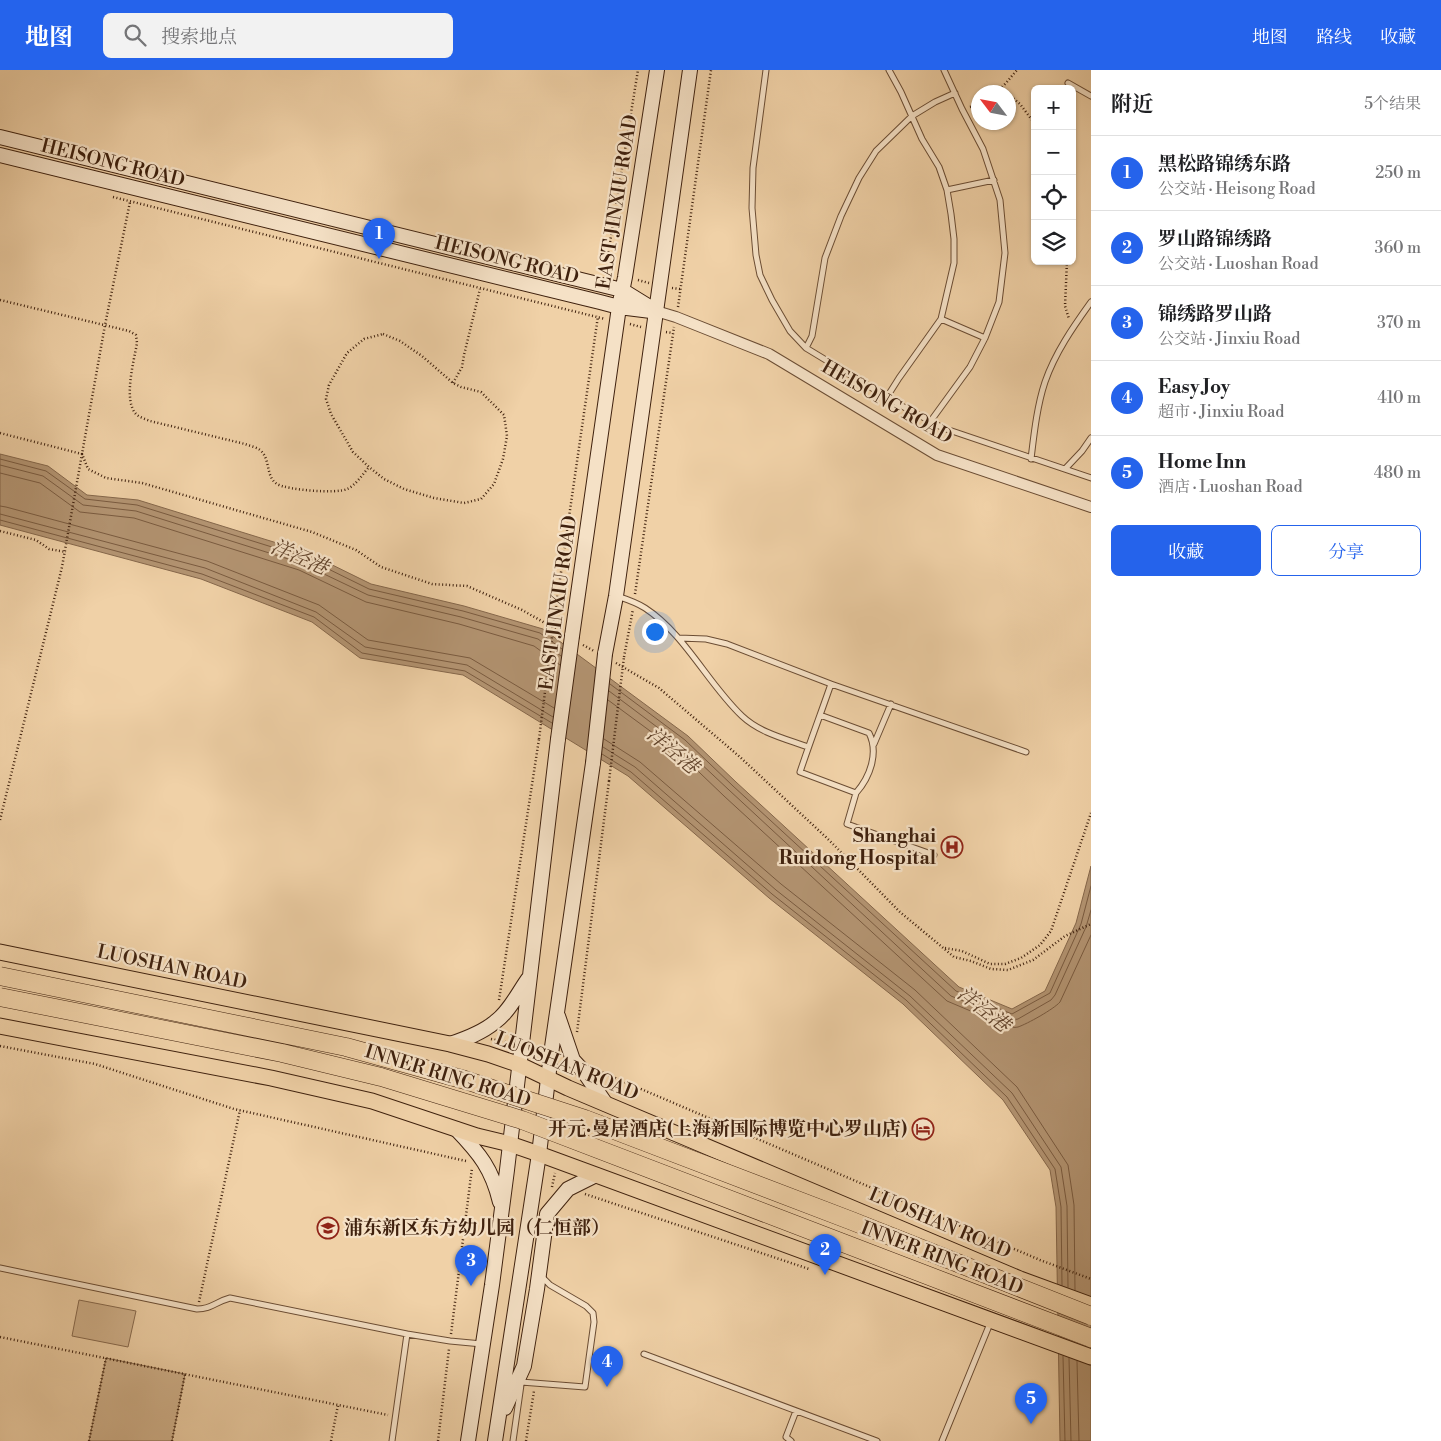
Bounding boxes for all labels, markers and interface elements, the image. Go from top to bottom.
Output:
search box [103,13,453,58]
icon: search [121,21,149,49]
text: 地图 [25,23,73,53]
text: 搜索地点 [161,25,237,49]
text: 地图 [1252,26,1288,49]
text: 路线 [1316,26,1352,49]
text: 收藏 [1380,26,1416,49]
north arrow [971,85,1016,130]
map controls [1031,85,1076,265]
button: + [1031,85,1076,130]
text: 附近 [1111,92,1153,118]
text: 5个结果 [1364,94,1421,114]
street label: EAST JINXIU ROAD [591,113,643,291]
button: − [1031,130,1076,175]
street label: HEISONG ROAD [39,134,187,192]
text: 黑松路锦绣东路 [1158,152,1291,176]
text: 1 [1123,163,1131,183]
text: 250 m [1375,163,1421,183]
button: locate [1031,175,1076,220]
text: 公交站 · Heisong Road [1158,179,1316,199]
pin: 1 [363,218,395,259]
button: layers [1031,220,1076,265]
text: 罗山路锦绣路 [1158,227,1272,251]
street label: HEISONG ROAD [433,231,581,289]
text: 2 [1122,238,1132,258]
text: 360 m [1375,238,1421,258]
text: 公交站 · Luoshan Road [1158,254,1319,274]
text: 锦绣路罗山路 [1158,302,1272,326]
text: 3 [1122,313,1132,333]
text: 370 m [1377,313,1421,333]
text: 公交站 · Jinxiu Road [1158,329,1300,349]
street label: HEISONG ROAD [817,355,957,449]
text: Easy Joy [1158,375,1230,399]
text: 4 [1122,388,1132,408]
text: 410 m [1377,388,1421,408]
text: 超市 · Jinxiu Road [1158,402,1284,422]
text: Home Inn [1158,450,1246,474]
text: 5 [1122,463,1132,483]
text: 480 m [1374,463,1421,483]
text: 酒店 · Luoshan Road [1158,477,1303,497]
street label: EAST JINXIU ROAD [534,514,582,692]
button: 收藏 [1111,525,1261,576]
button: 分享 [1271,525,1421,576]
water label: 洋泾港 [267,535,334,582]
your location [642,619,668,645]
water label: 洋泾港 [641,722,705,782]
place label: Shanghai Ruidong Hospital [779,824,936,870]
hospital icon: Shanghai Ruidong Hospital [940,835,964,859]
street label: LUOSHAN ROAD [95,939,249,995]
water label: 洋泾港 [952,982,1017,1040]
street label: LUOSHAN ROAD [492,1026,642,1106]
street label: INNER RING ROAD [362,1039,534,1113]
place label: 开元·曼居酒店(上海新国际博览中心罗山店) [548,1117,907,1141]
hotel icon: 开元·曼居酒店(上海新国际博览中心罗山店) [911,1117,935,1141]
street label: LUOSHAN ROAD [865,1182,1015,1264]
school or university icon: 浦东新区东方幼儿园（仁恒部） [316,1216,340,1240]
place label: 浦东新区东方幼儿园（仁恒部） [344,1216,610,1240]
street label: INNER RING ROAD [857,1216,1027,1300]
pin: 2 [809,1234,841,1275]
pin: 3 [455,1245,487,1286]
pin: 4 [591,1346,623,1387]
pin: 5 [1015,1383,1047,1424]

